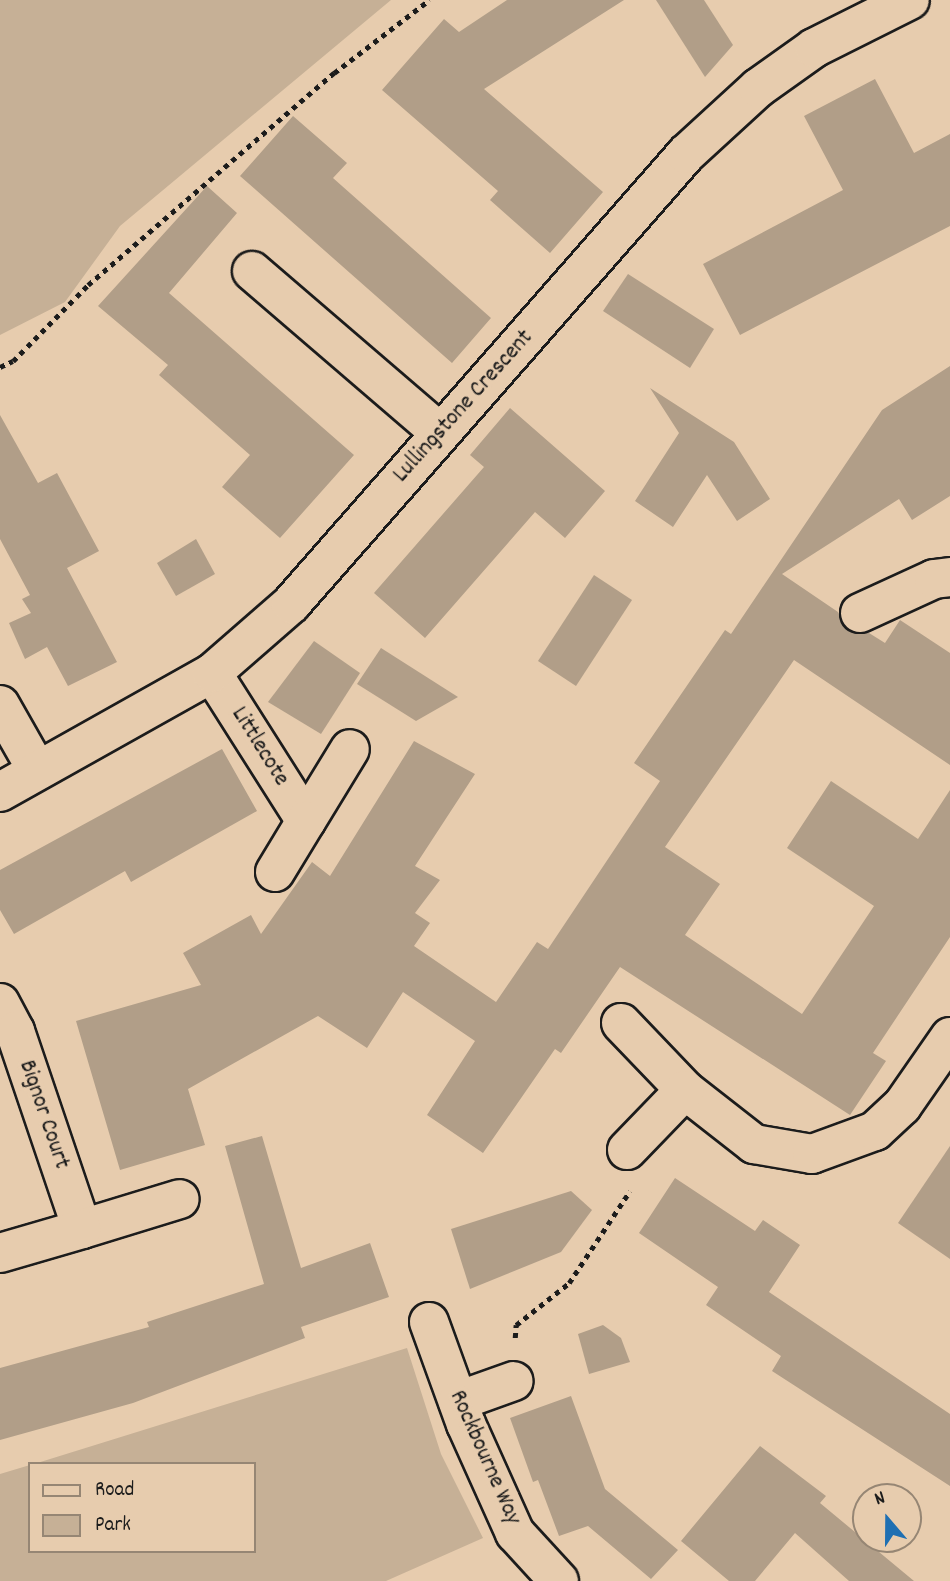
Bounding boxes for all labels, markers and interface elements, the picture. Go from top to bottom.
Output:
street label: Lullingstone Crescent [388,325,540,489]
street label: Littlecote [223,702,295,792]
street label: Bignor Court [11,1057,75,1173]
street label: Rockbourne Way [442,1386,526,1530]
legend [28,1462,256,1553]
text: Road [95,1476,134,1506]
north arrow [852,1483,922,1553]
text: N [871,1485,889,1514]
text: Park [95,1511,131,1541]

